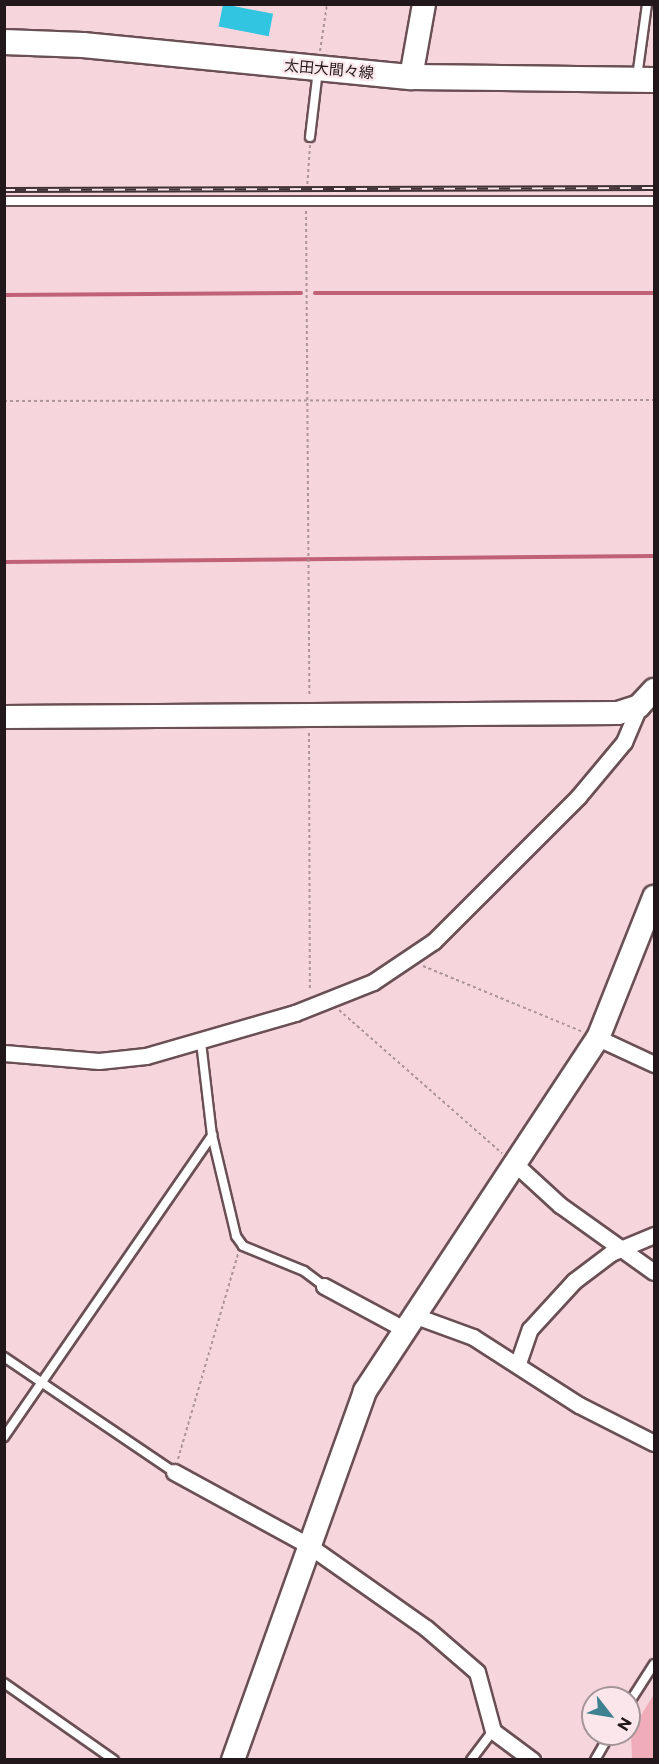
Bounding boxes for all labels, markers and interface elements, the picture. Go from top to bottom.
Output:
street label: 太田大間々線 [283,56,375,82]
north arrow [581,1686,641,1746]
text: N [614,1714,636,1735]

